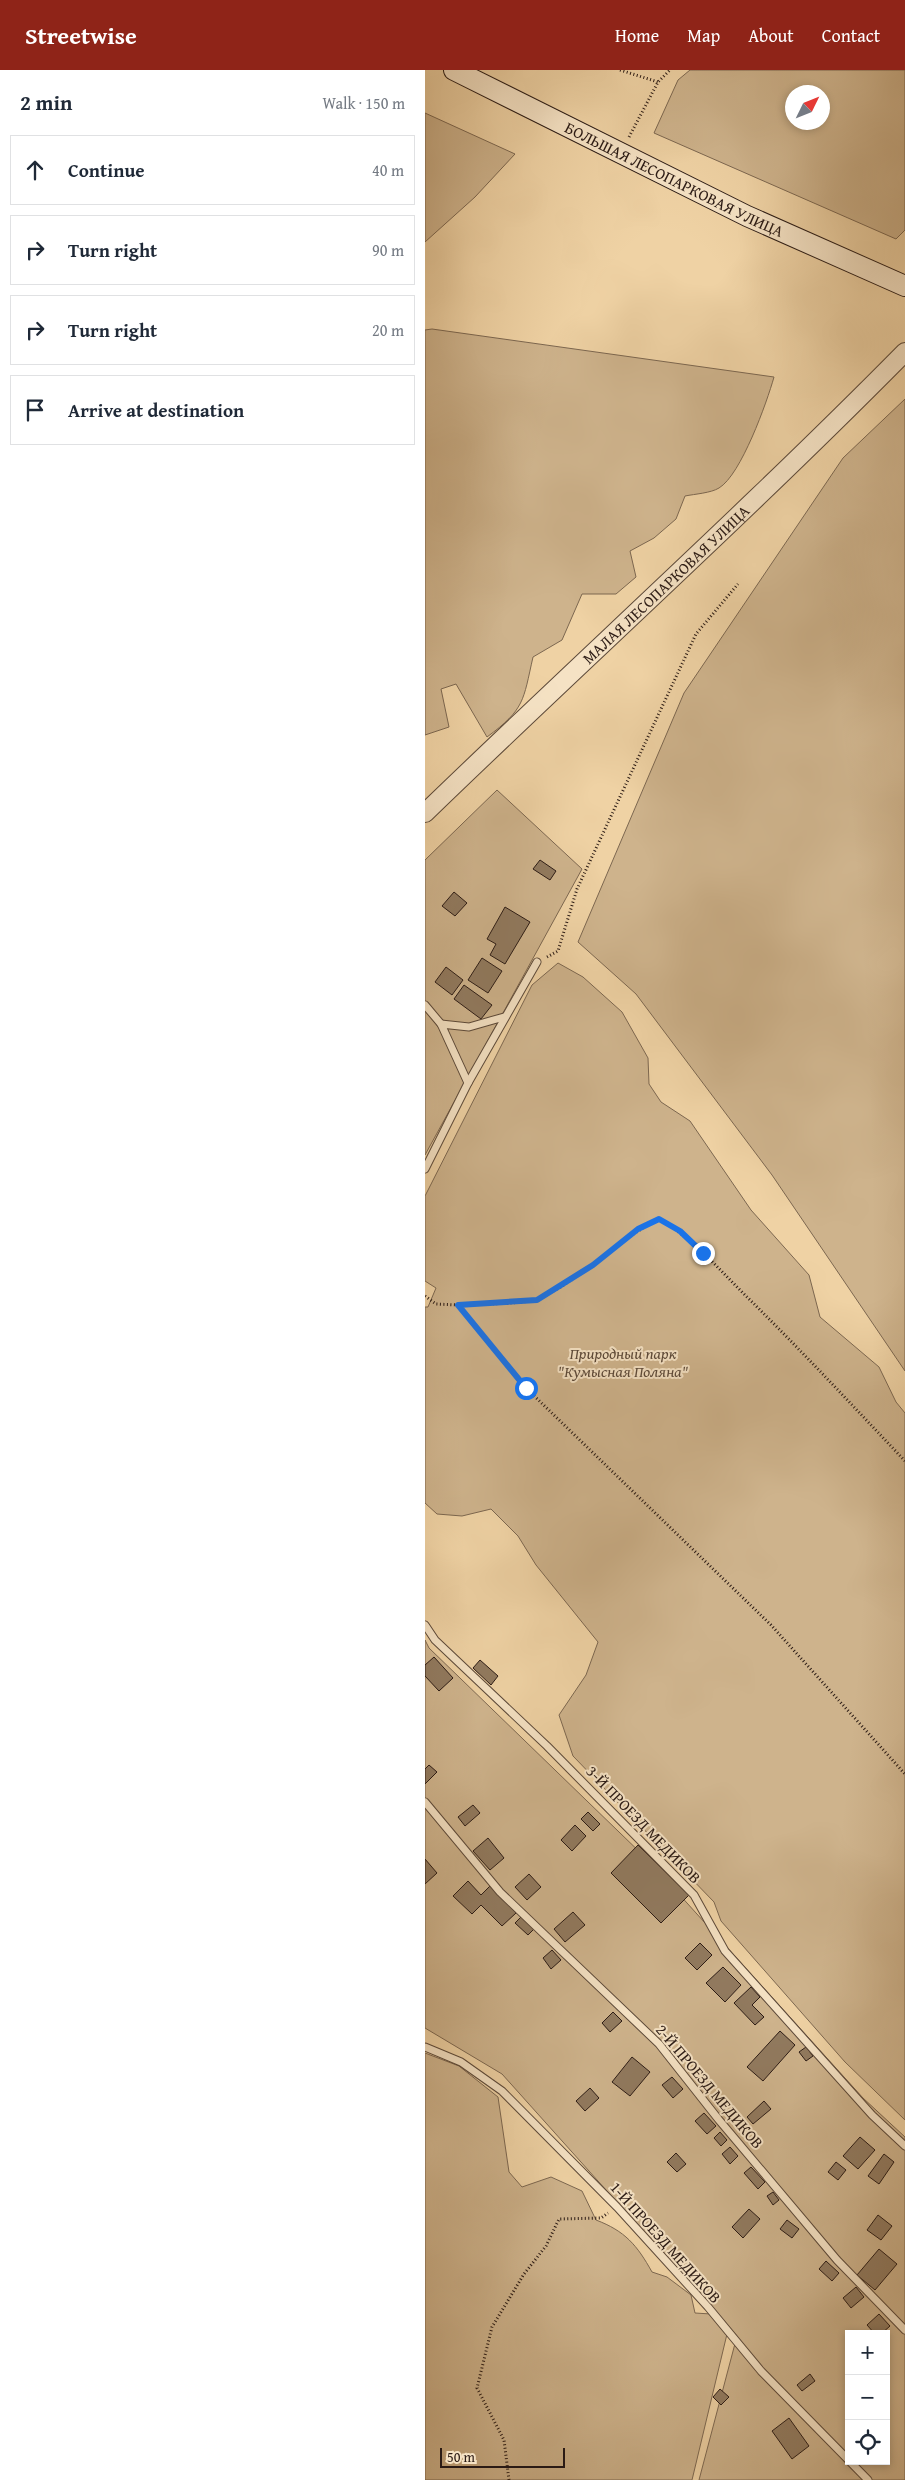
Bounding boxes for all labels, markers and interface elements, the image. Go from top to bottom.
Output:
text: Streetwise [25,18,137,53]
text: Home [615,22,659,49]
text: Map [687,22,720,49]
text: About [748,22,794,49]
text: Contact [822,22,880,49]
north arrow [785,85,830,130]
text: 2 min [20,87,72,118]
text: Walk · 150 m [322,91,405,115]
street label: БОЛЬШАЯ ЛЕСОПАРКОВАЯ УЛИЦА [561,115,788,243]
icon: ahead [21,156,49,184]
text: Continue [68,156,145,184]
text: 40 m [372,158,404,182]
icon: right [21,236,49,264]
text: Turn right [68,236,157,264]
text: 90 m [372,238,404,262]
icon: right [21,316,49,344]
text: Turn right [68,316,157,344]
text: 20 m [372,318,404,342]
icon: arrive [21,396,49,424]
text: Arrive at destination [68,396,244,424]
street label: МАЛАЯ ЛЕСОПАРКОВАЯ УЛИЦА [577,499,755,669]
route end [692,1242,715,1265]
park label: Природный парк "Кумысная Поляна" [558,1341,689,1383]
route start [515,1377,538,1400]
street label: 3-Й ПРОЕЗД МЕДИКОВ [581,1759,707,1889]
street label: 2-Й ПРОЕЗД МЕДИКОВ [651,2018,769,2154]
street label: 1-Й ПРОЕЗД МЕДИКОВ [605,2176,727,2308]
map controls [845,2330,890,2465]
button: + [845,2330,890,2375]
button: − [845,2375,890,2420]
button: locate [845,2420,890,2465]
scale bar [440,2445,565,2468]
text: 50 m [447,2447,475,2467]

